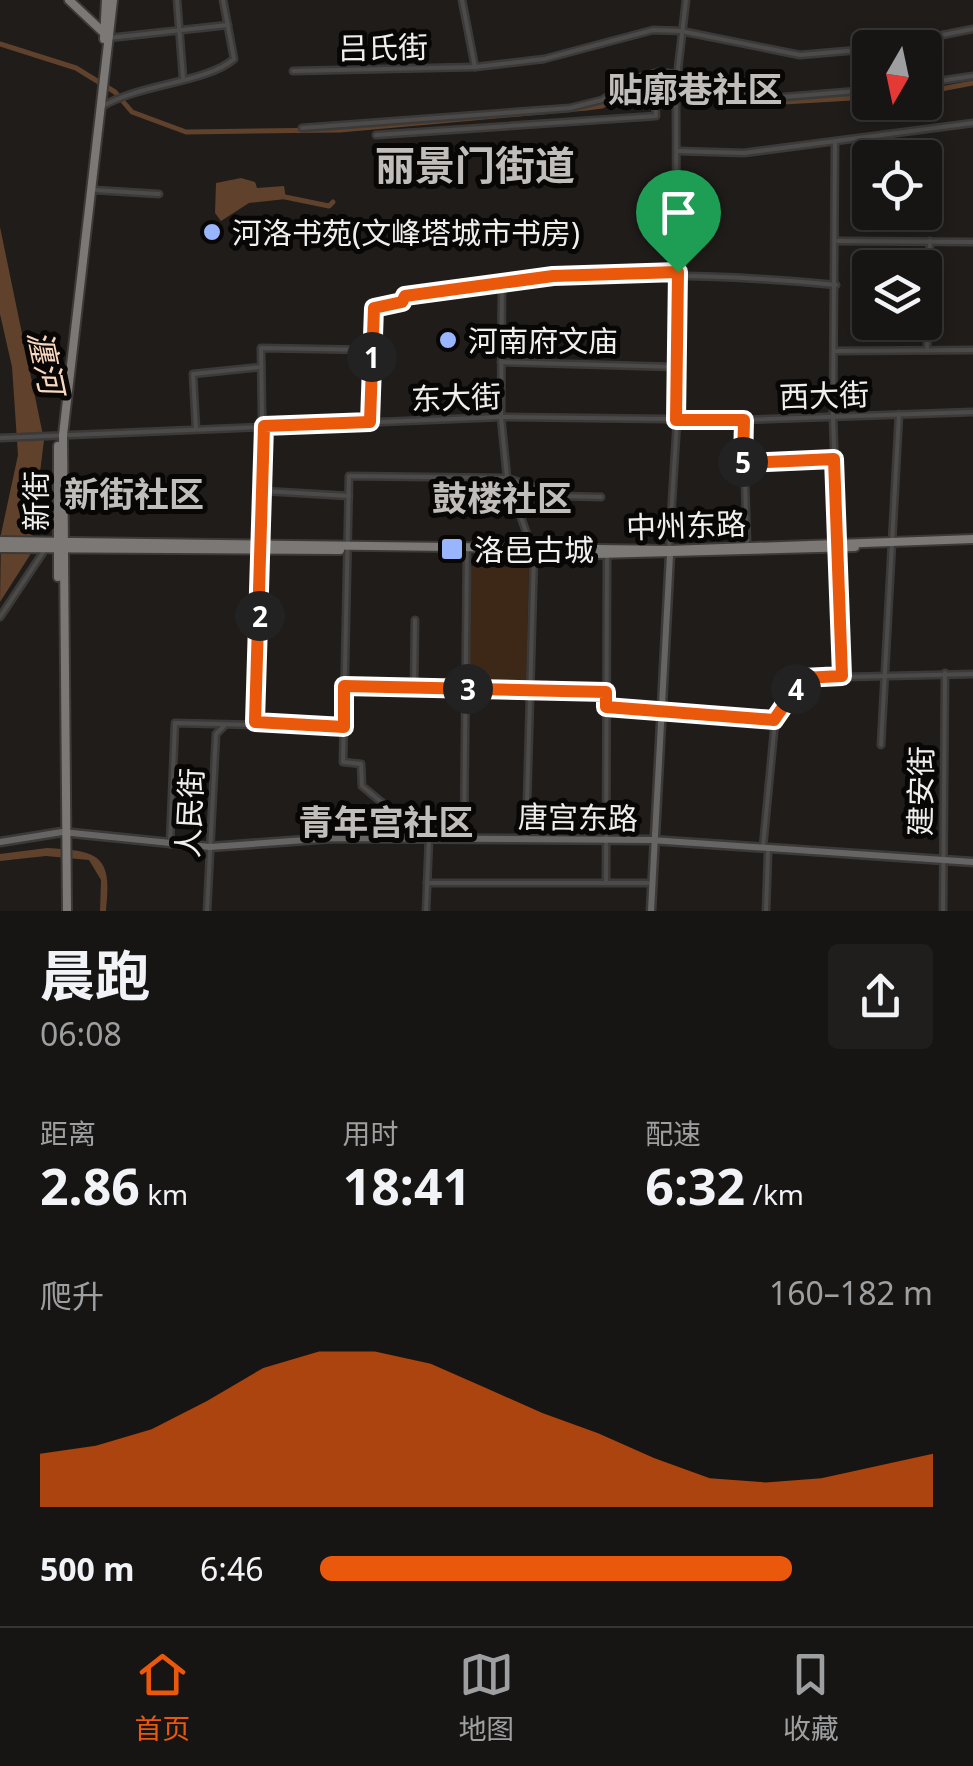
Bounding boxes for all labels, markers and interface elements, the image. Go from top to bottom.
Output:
street label: 吕氏街 [338,26,428,68]
north arrow [852,30,942,120]
map controls [852,30,942,340]
district label: 贴廓巷社区 [607,65,783,112]
district label: 丽景门街道 [375,137,575,192]
button: locate [852,140,942,230]
pin [636,170,721,273]
icon: arrive [651,185,706,240]
place label: 河洛书苑(文峰塔城市书房) [232,212,580,253]
marker: 河洛书苑(文峰塔城市书房) [201,221,223,243]
button: layers [852,250,942,340]
place label: 河南府文庙 [468,320,618,361]
water label: 瀍河 [19,326,76,404]
marker: 河南府文庙 [437,329,459,351]
pin: 1 [347,332,397,382]
text: 1 [364,338,380,376]
street label: 西大街 [778,373,870,417]
street label: 东大街 [410,375,502,419]
pin: 5 [718,437,768,487]
text: 5 [735,443,751,481]
district label: 新街社区 [64,470,204,517]
street label: 新街 [15,471,56,531]
district label: 鼓楼社区 [432,474,572,521]
street label: 中州东路 [625,502,747,548]
place label: 洛邑古城 [474,529,594,570]
marker: 洛邑古城 [439,536,465,562]
pin: 2 [235,591,285,641]
text: 2 [252,597,268,635]
pin: 3 [443,664,493,714]
pin: 4 [771,664,821,714]
text: 3 [460,670,476,708]
text: 4 [788,670,804,708]
street label: 建安街 [899,746,941,836]
street label: 人民街 [166,767,212,859]
street label: 唐宫东路 [518,795,638,839]
district label: 青年宫社区 [298,798,474,845]
text: 晨跑 [40,937,150,1012]
button: share [828,944,933,1049]
text: 06:08 [40,1012,122,1055]
text: 距离 [40,1114,96,1152]
text: 用时 [343,1114,399,1152]
text: 配速 [645,1114,701,1152]
text: 2.86 [40,1152,140,1220]
text: 18:41 [343,1152,471,1220]
text: 6:32 [645,1152,745,1220]
text: km [140,1175,188,1213]
text: /km [745,1175,804,1213]
text: 160–182 m [769,1271,933,1314]
text: 爬升 [40,1274,104,1317]
text: 500 m [40,1547,134,1590]
text: 6:46 [200,1547,264,1590]
tab: 首页 [134,1647,190,1747]
tab: 地图 [458,1647,515,1747]
tab: 收藏 [783,1647,839,1747]

